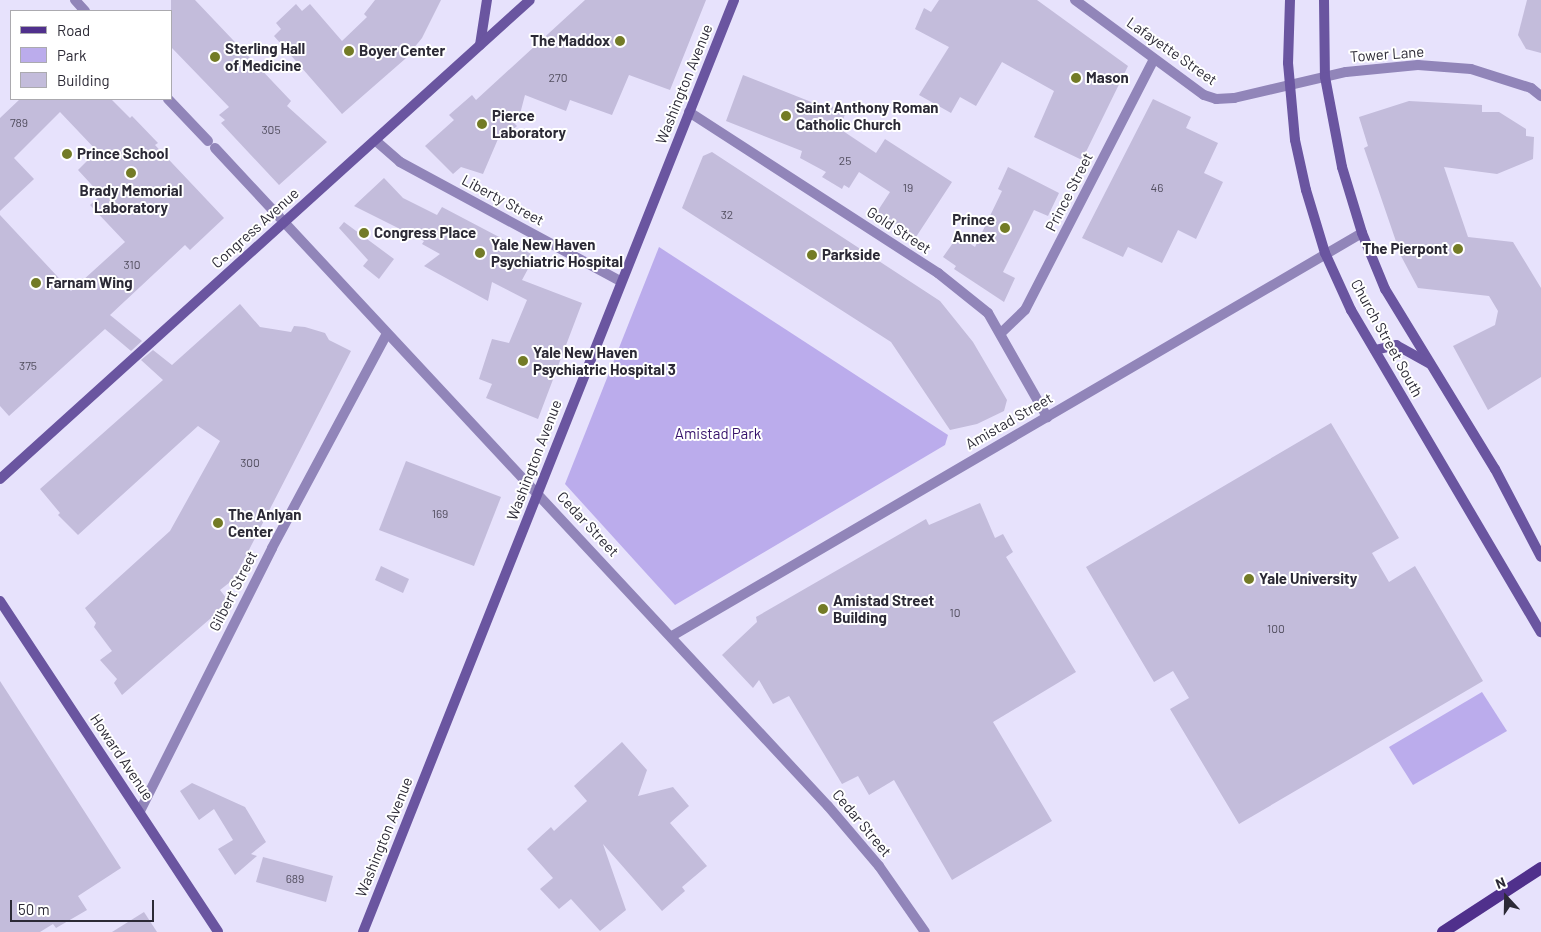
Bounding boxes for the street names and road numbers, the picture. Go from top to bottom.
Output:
street label: Lafayette Street [1123,13,1221,89]
street label: Washington Avenue [652,22,716,146]
street label: Tower Lane [1349,42,1425,66]
street label: Prince Street [1041,150,1097,234]
street label: Liberty Street [459,171,547,229]
street label: Congress Avenue [208,184,302,272]
street label: Gold Street [864,203,934,257]
street label: Church Street South [1347,276,1427,400]
street label: Amistad Street [962,389,1056,453]
street label: Washington Avenue [503,397,565,523]
street label: Cedar Street [553,488,623,560]
street label: Gilbert Street [205,548,261,634]
street label: Howard Avenue [87,710,157,804]
street label: Washington Avenue [352,775,416,899]
street label: Cedar Street [829,786,895,860]

